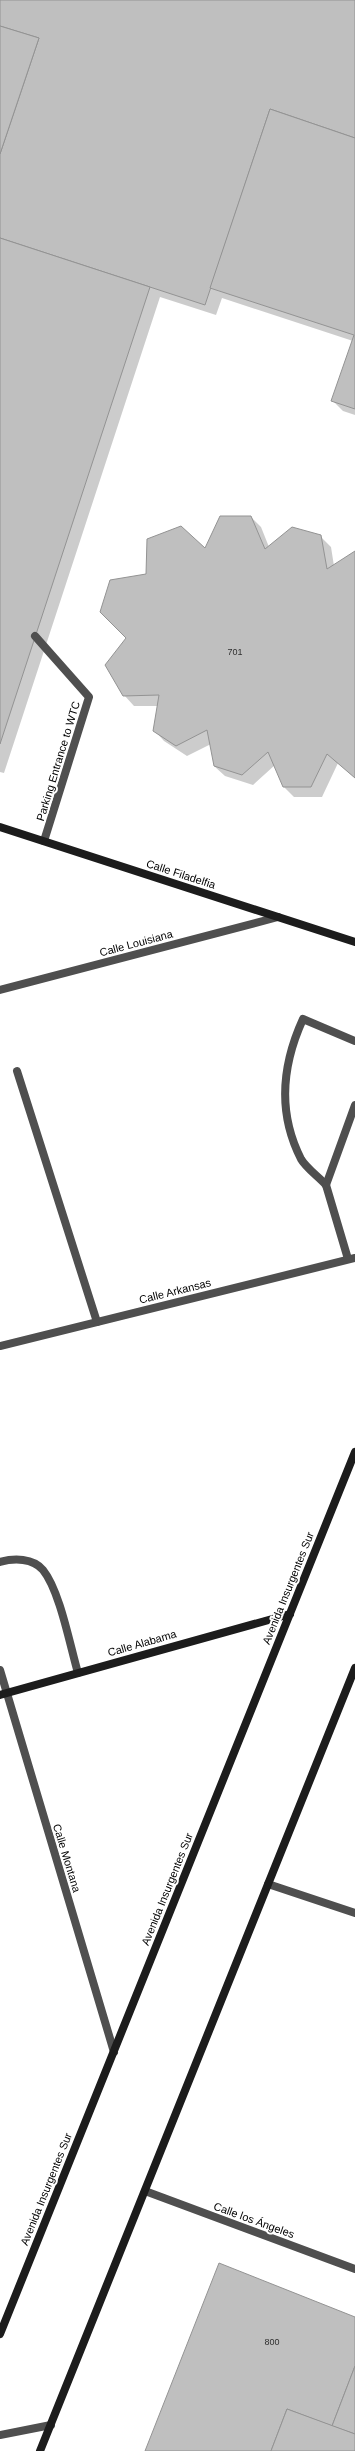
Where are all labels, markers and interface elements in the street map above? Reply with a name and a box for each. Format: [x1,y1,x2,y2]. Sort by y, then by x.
house number: 701 [227,647,243,657]
street label: Parking Entrance to WTC [34,700,82,822]
street label: Calle Filadelfia [145,857,218,891]
street label: Calle Louisiana [98,927,175,959]
street label: Calle Arkansas [138,1276,213,1306]
street label: Avenida Insurgentes Sur [260,1530,316,1646]
street label: Calle Alabama [106,1627,179,1659]
street label: Calle Montana [51,1822,83,1895]
street label: Avenida Insurgentes Sur [139,1831,195,1947]
street label: Avenida Insurgentes Sur [18,2131,74,2247]
street label: Calle los Ángeles [212,2200,296,2240]
house number: 800 [264,2337,280,2347]

